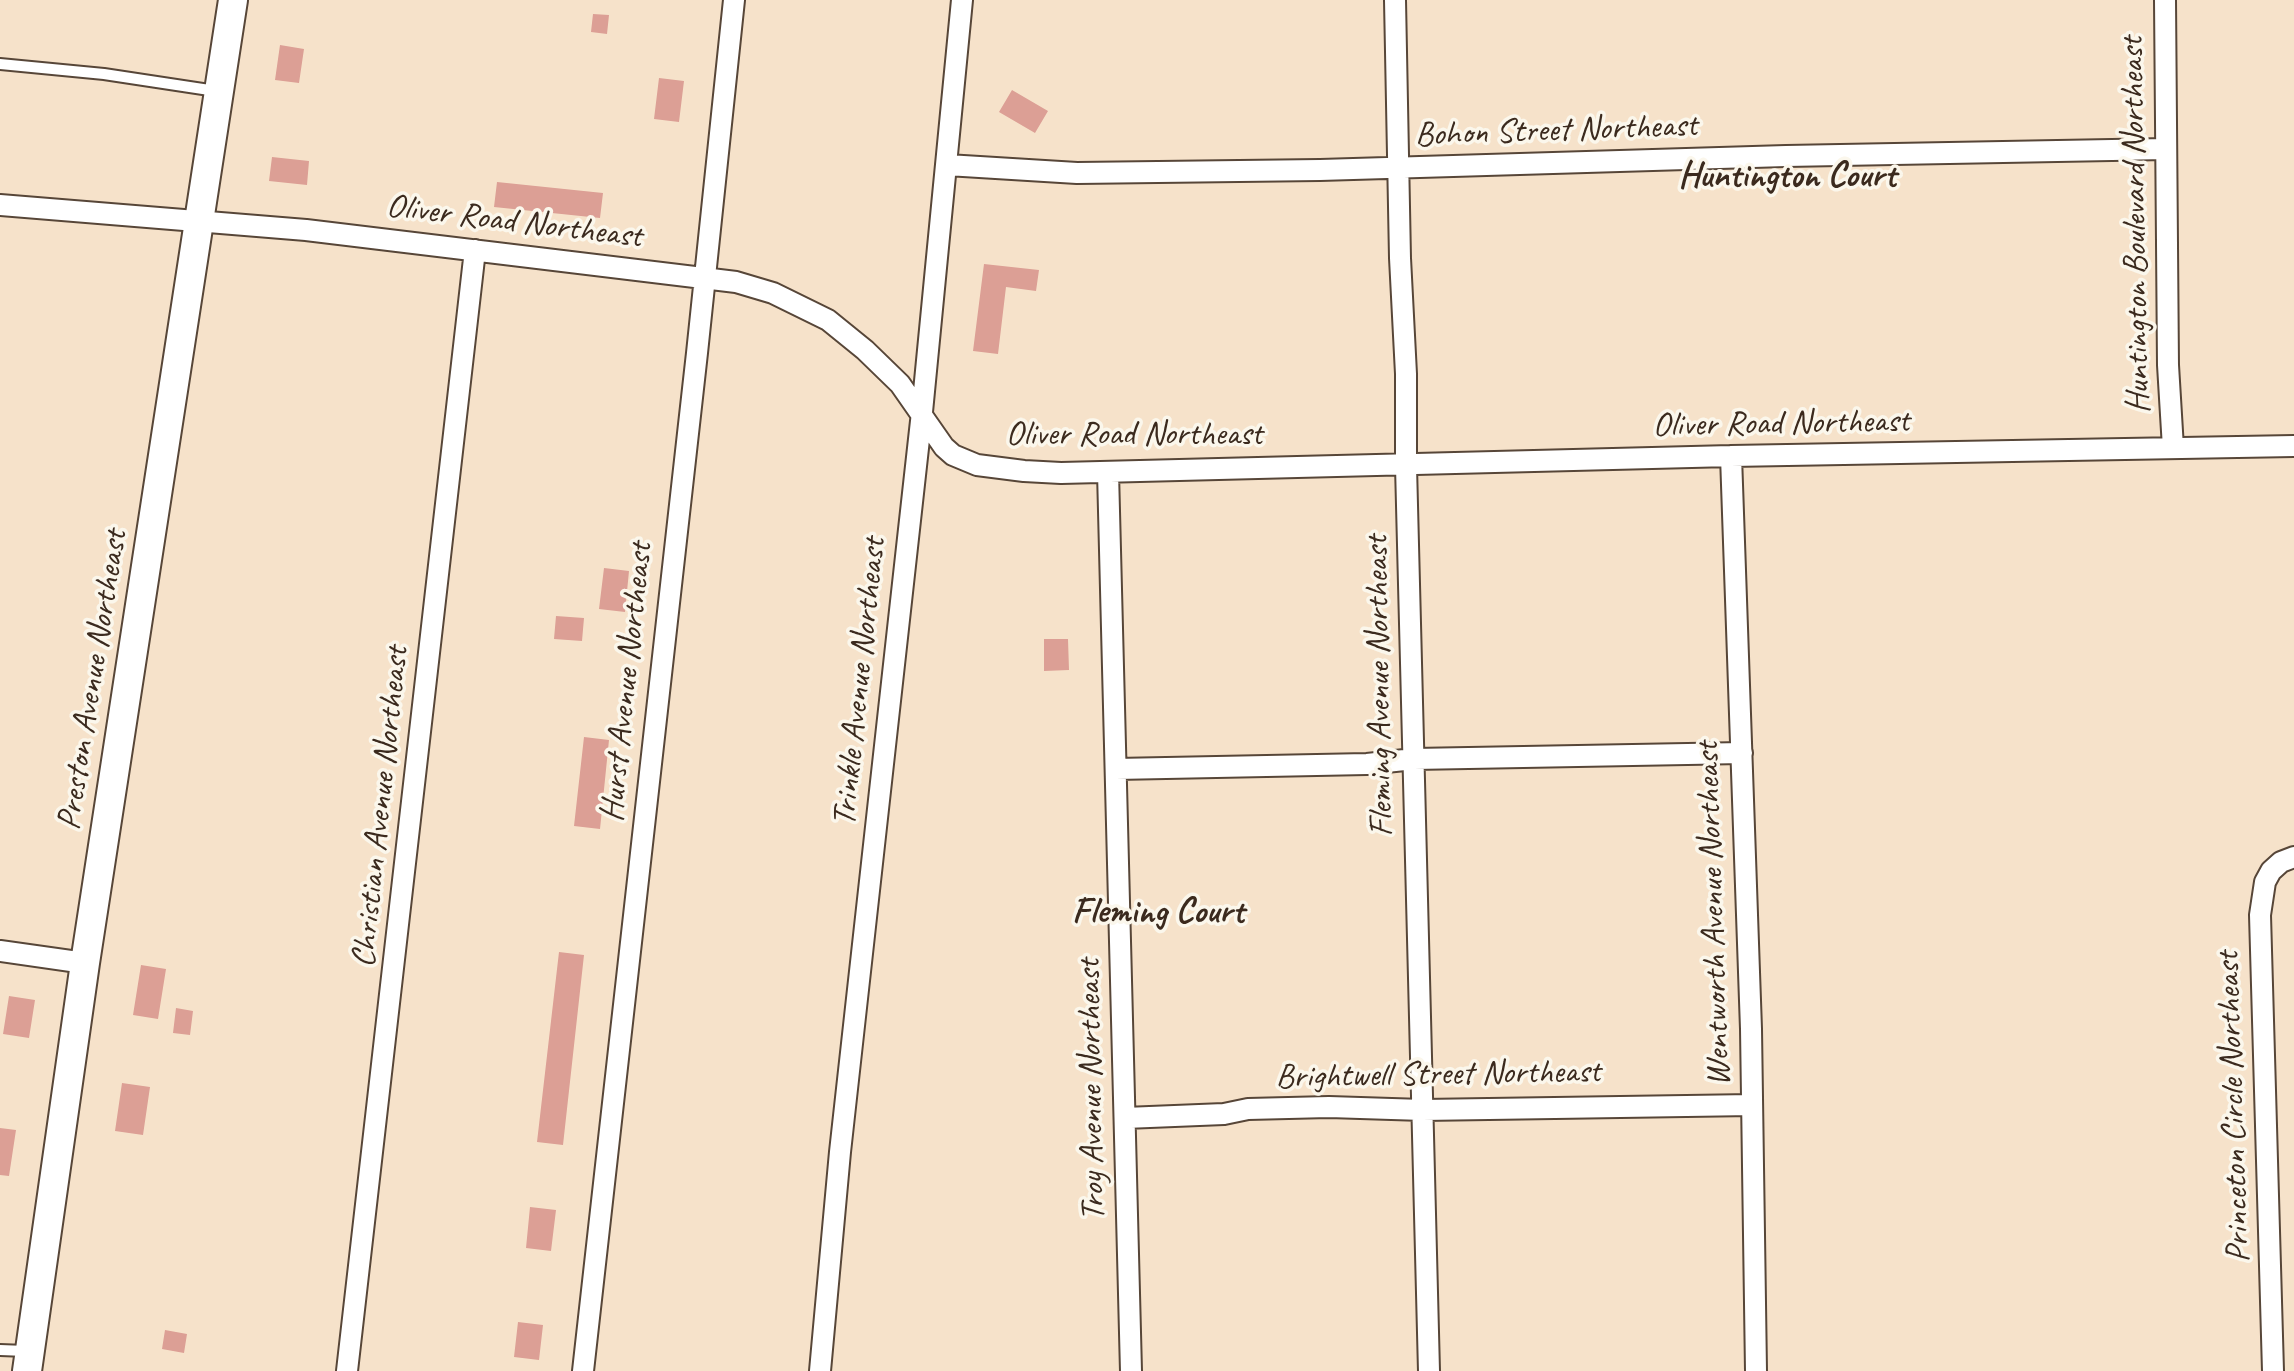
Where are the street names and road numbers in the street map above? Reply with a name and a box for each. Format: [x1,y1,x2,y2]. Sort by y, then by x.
street label: Huntington Boulevard Northeast [2112,36,2160,414]
street label: Bohon Street Northeast [1414,106,1698,156]
street label: Oliver Road Northeast [384,186,644,258]
street label: Oliver Road Northeast [1652,401,1910,447]
street label: Oliver Road Northeast [1006,415,1262,455]
street label: Preston Avenue Northeast [49,527,137,833]
street label: Fleming Avenue Northeast [1357,535,1403,837]
street label: Trinkle Avenue Northeast [825,536,895,828]
street label: Hurst Avenue Northeast [592,540,662,824]
street label: Christian Avenue Northeast [344,644,418,970]
street label: Wentworth Avenue Northeast [1688,741,1740,1087]
street label: Princeton Circle Northeast [2208,951,2260,1263]
street label: Troy Avenue Northeast [1069,958,1115,1222]
street label: Brightwell Street Northeast [1275,1052,1601,1098]

